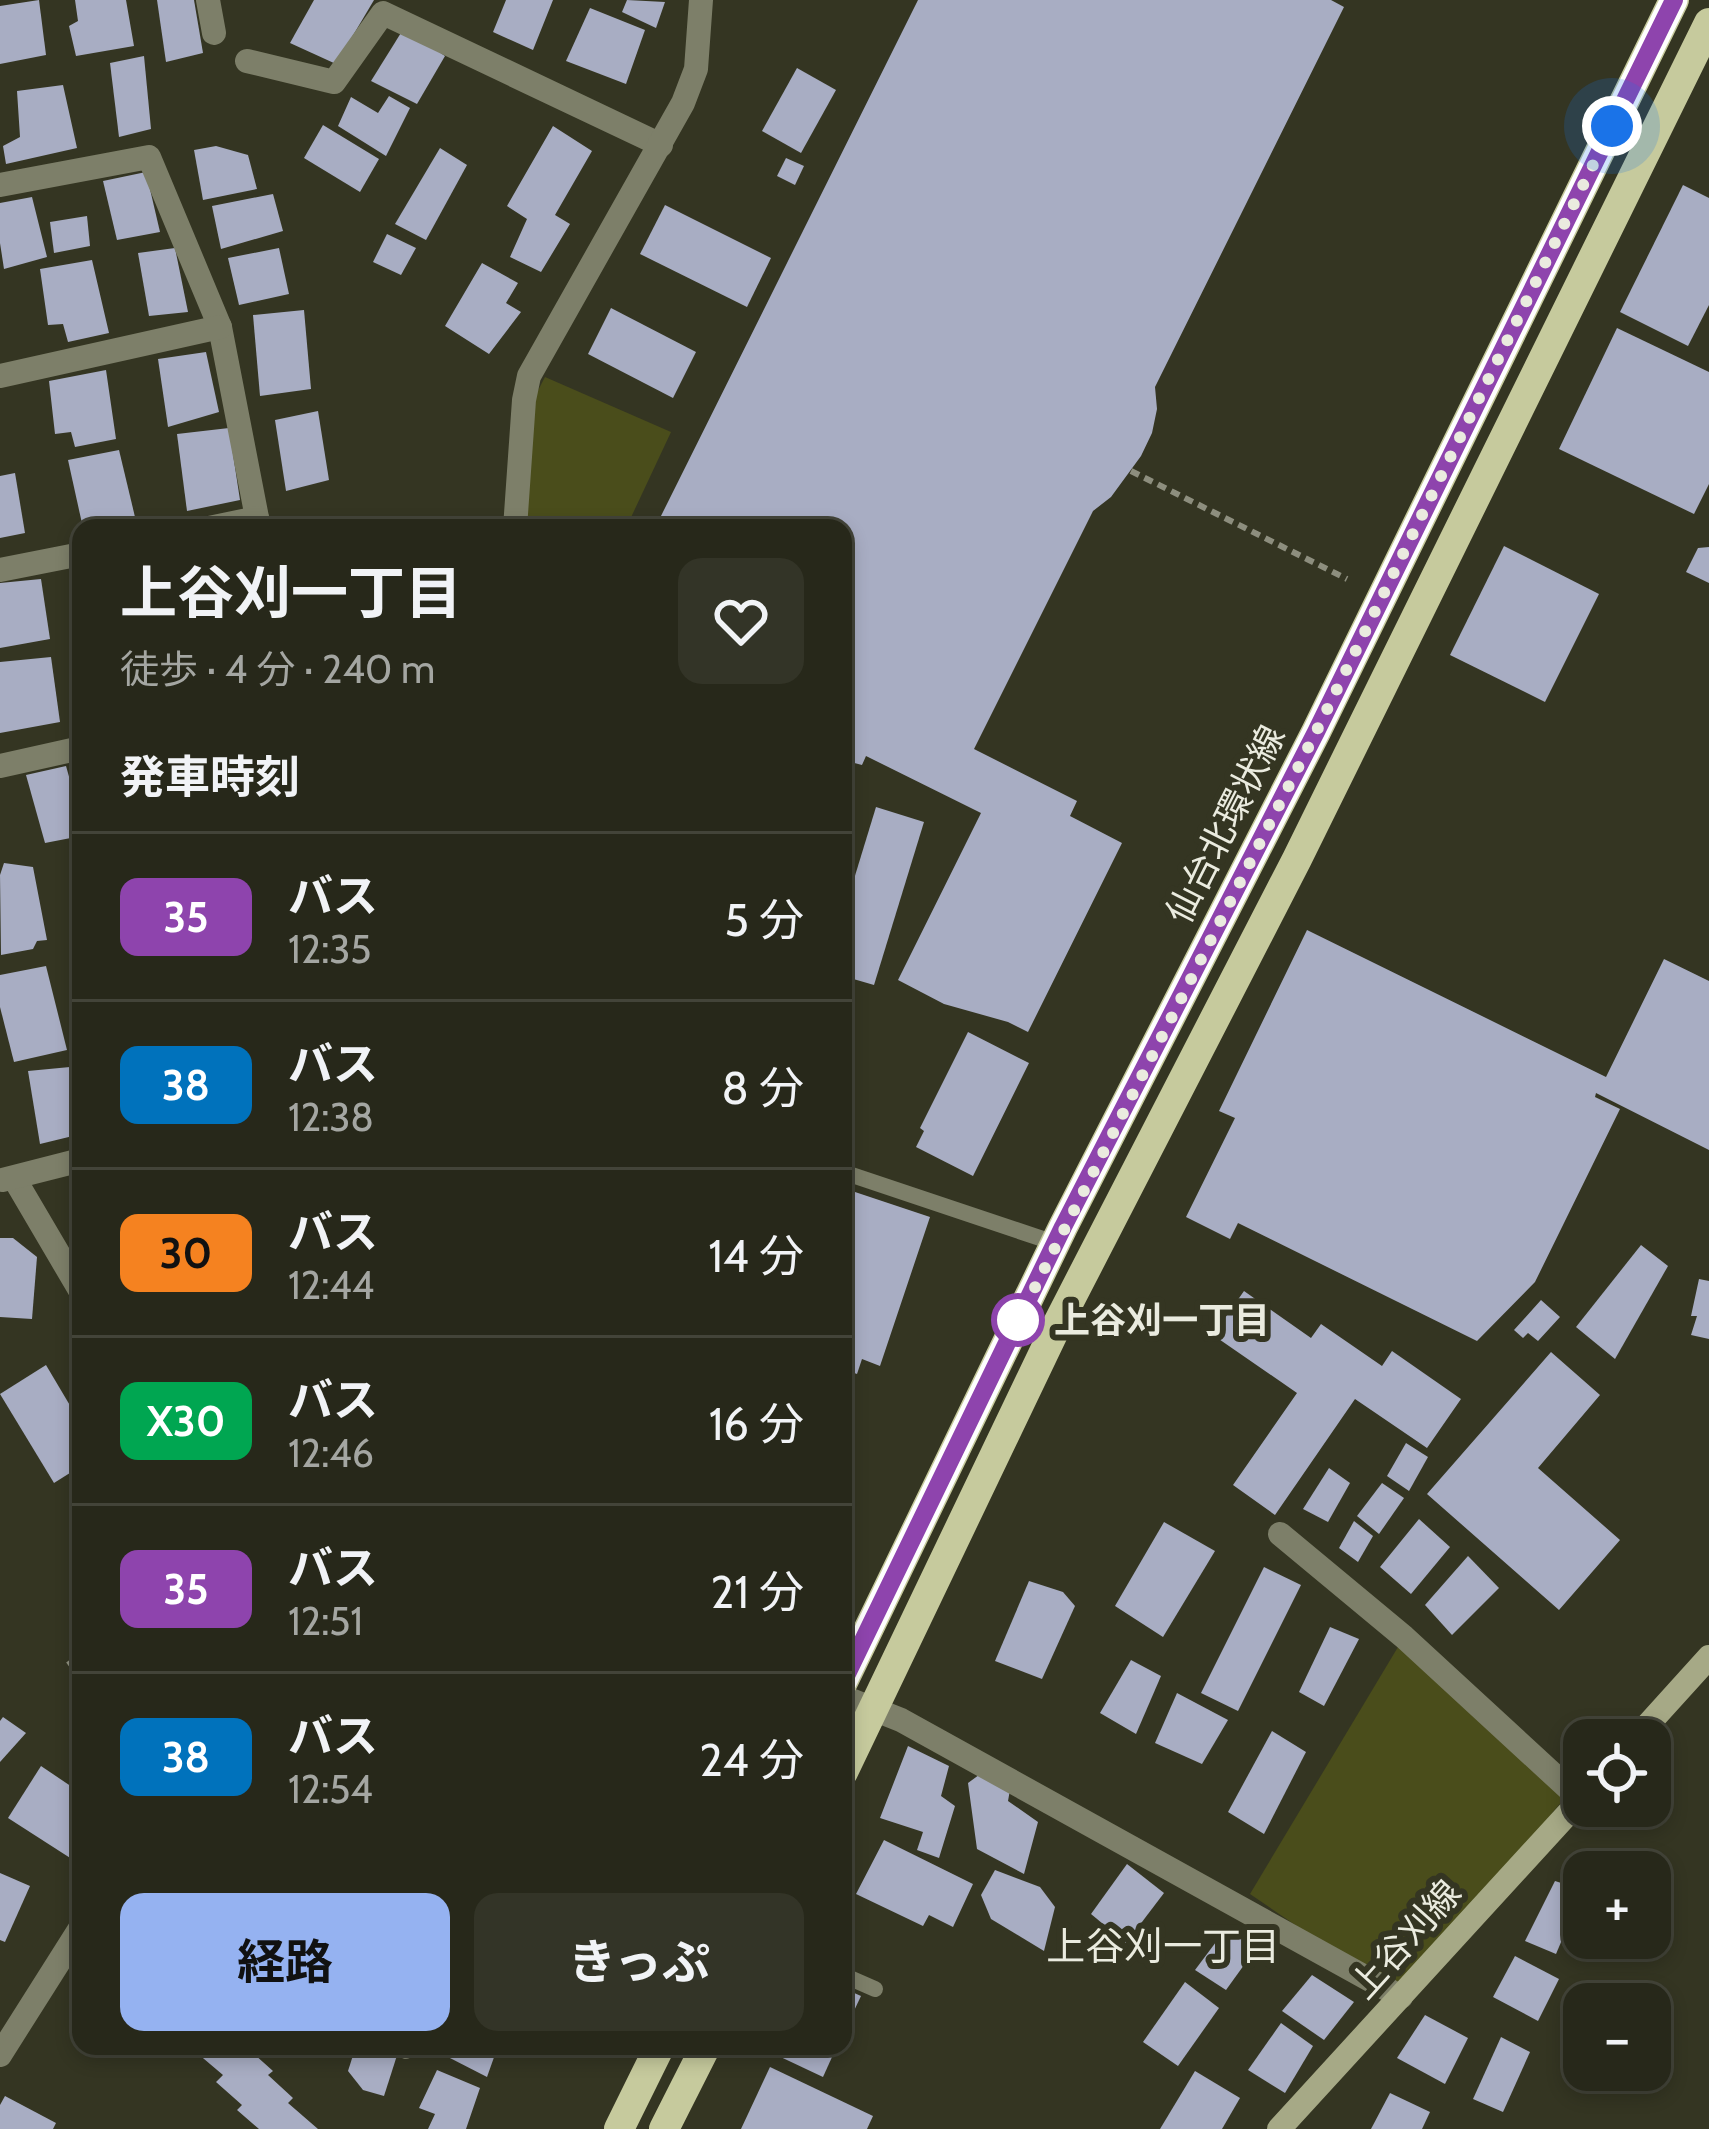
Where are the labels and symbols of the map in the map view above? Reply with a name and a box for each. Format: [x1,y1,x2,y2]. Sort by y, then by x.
your location [1582,96,1642,156]
street label: 仙台北環状線 [1156,718,1294,930]
marker: 上谷刈一丁目 [993,1295,1043,1345]
place label: 上谷刈一丁目 [1054,1298,1270,1342]
street label: 上谷刈線 [1340,1871,1470,2007]
district label: 上谷刈一丁目 [1046,1922,1280,1970]

